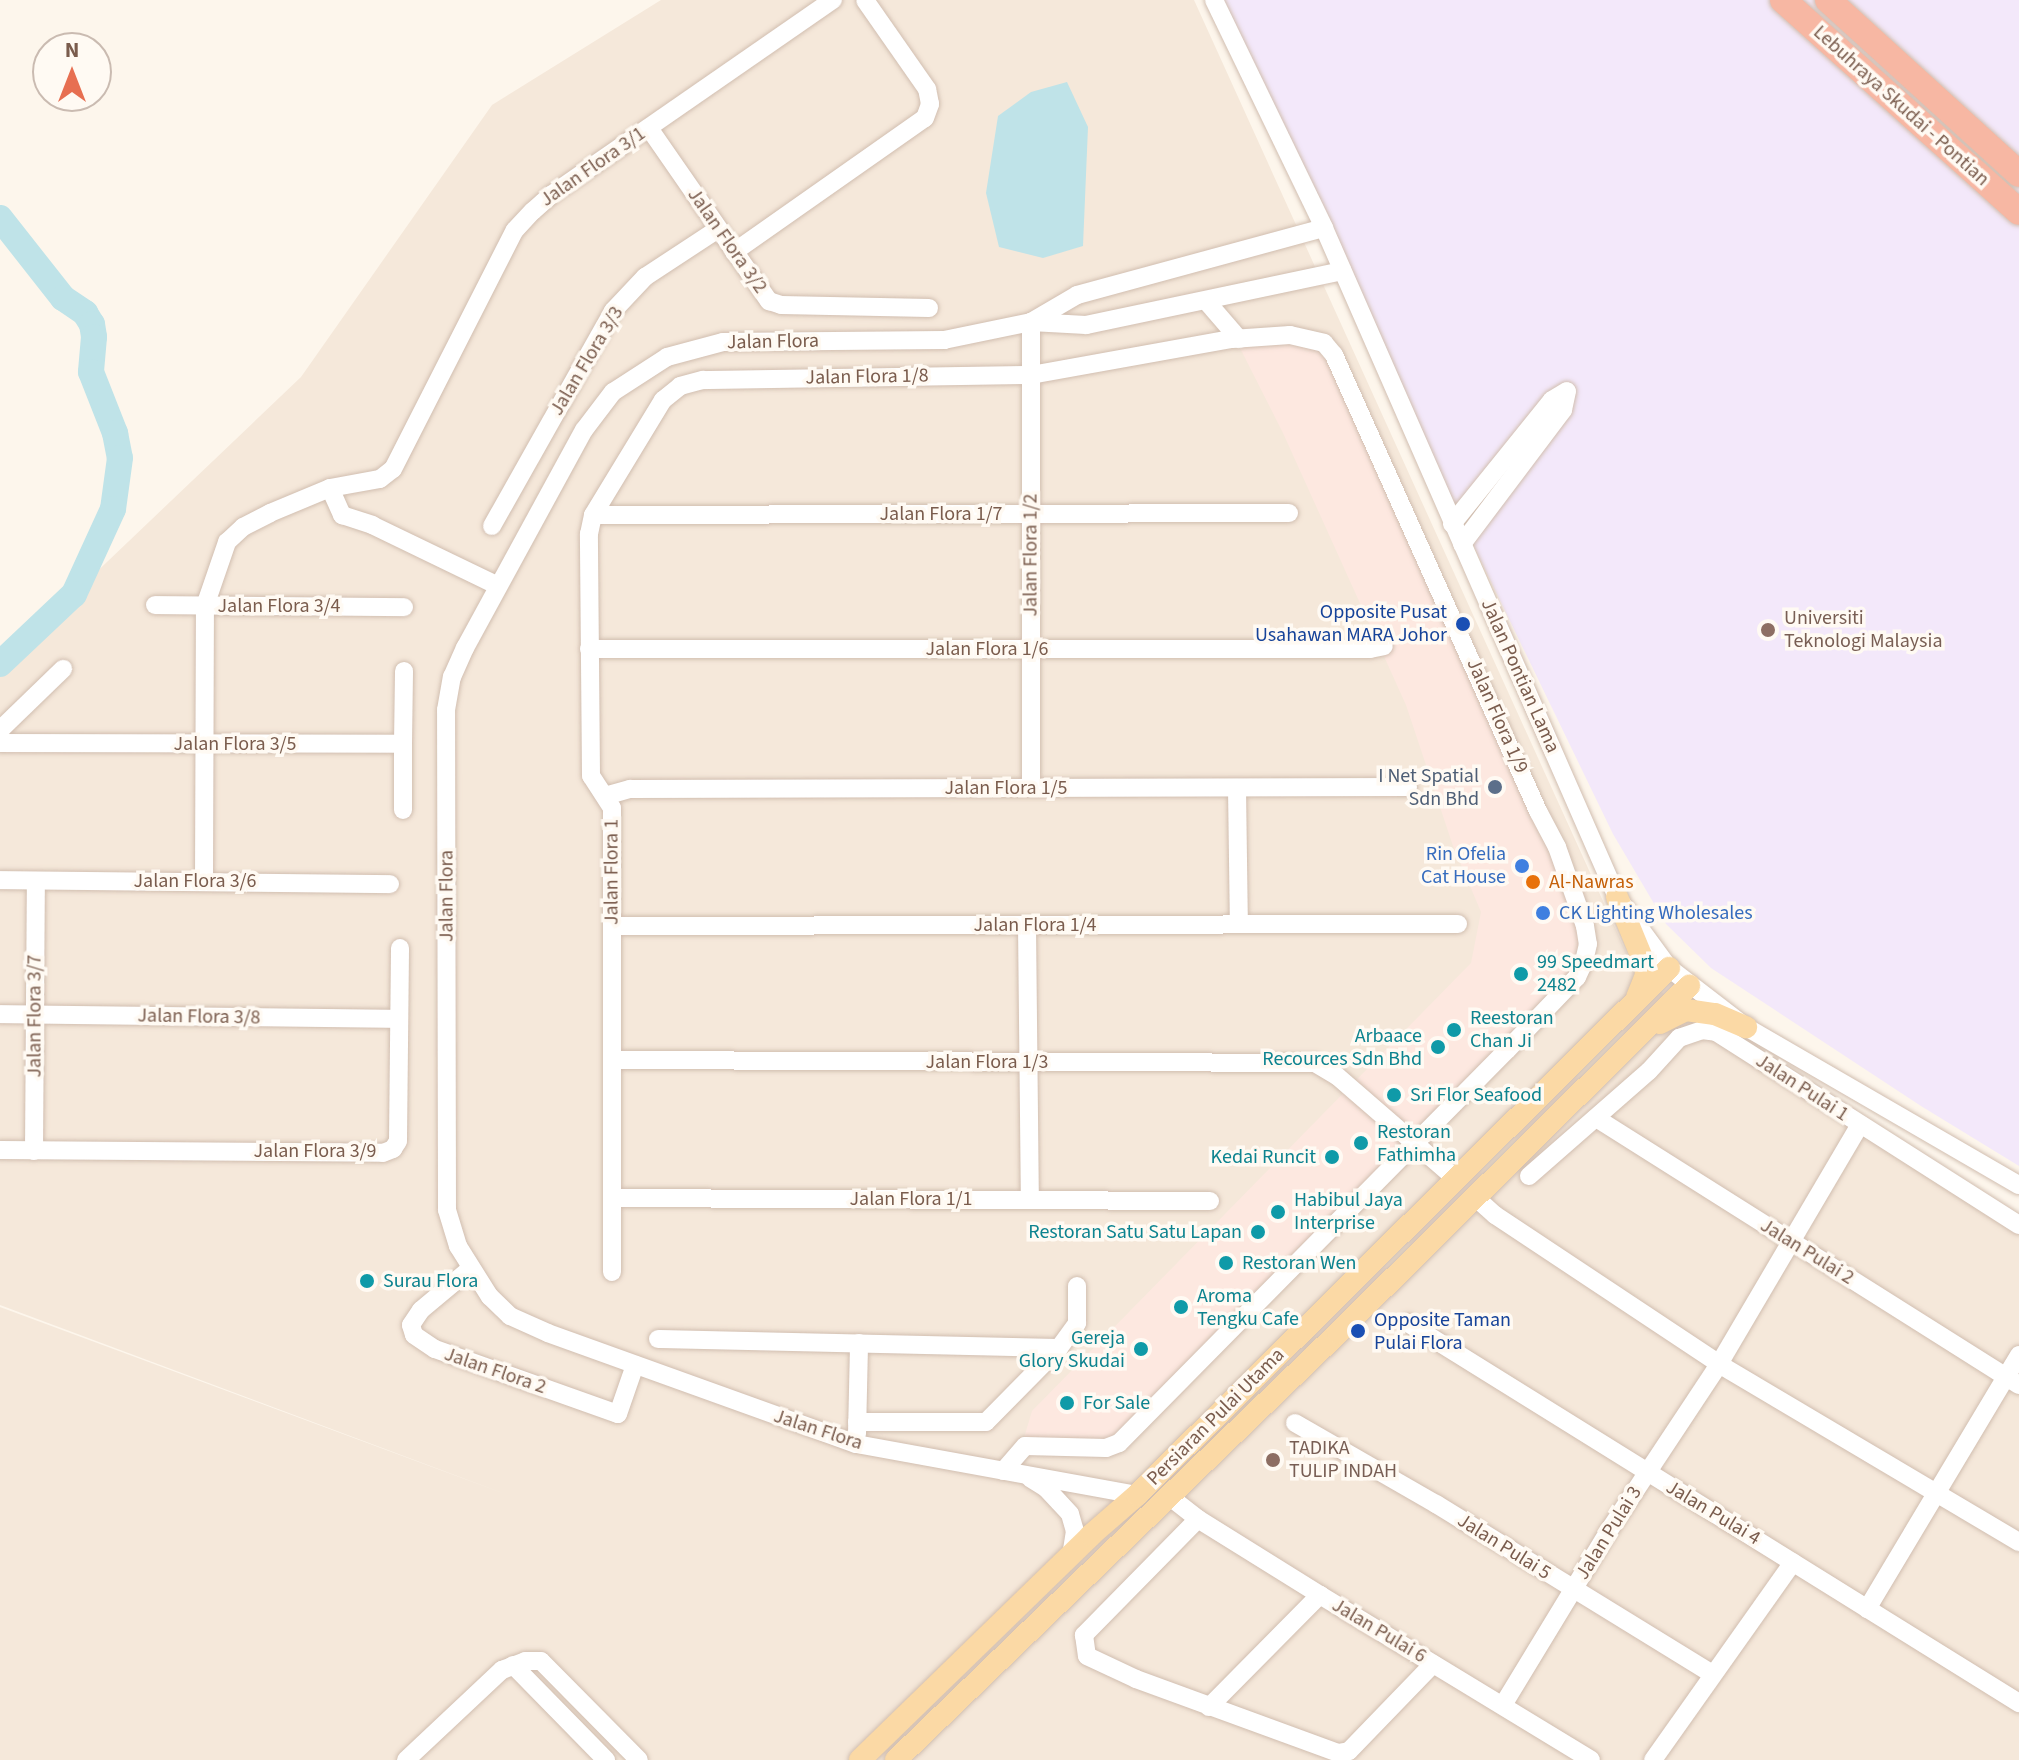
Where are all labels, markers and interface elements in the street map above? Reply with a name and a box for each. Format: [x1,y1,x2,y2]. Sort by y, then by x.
street label: Lebuhraya Skudai - Pontian [1808,21,1994,191]
north arrow [32,32,112,112]
text: N [65,34,79,66]
street label: Jalan Flora 3/1 [536,122,650,212]
street label: Jalan Flora 3/2 [682,184,772,298]
street label: Jalan Flora 3/3 [545,302,629,420]
street label: Jalan Flora [727,329,819,355]
street label: Jalan Flora 1/8 [805,364,929,390]
street label: Jalan Flora 1/2 [1019,493,1043,617]
street label: Jalan Flora 1/7 [879,502,1003,526]
street label: Jalan Flora 3/4 [217,594,341,618]
street label: Jalan Pontian Lama [1475,595,1565,757]
place label: Opposite Pusat Usahawan MARA Johor [1255,600,1447,647]
place label: Universiti Teknologi Malaysia [1784,606,1942,653]
marker: Opposite Pusat Usahawan MARA Johor [1454,615,1472,633]
marker: Universiti Teknologi Malaysia [1759,621,1777,639]
street label: Jalan Flora 1/6 [925,637,1049,661]
street label: Jalan Flora 1/9 [1461,655,1533,777]
street label: Jalan Flora 3/5 [173,732,297,756]
place label: I Net Spatial Sdn Bhd [1378,764,1479,811]
street label: Jalan Flora 1/5 [944,776,1068,800]
marker: I Net Spatial Sdn Bhd [1486,778,1504,796]
street label: Jalan Flora 1 [600,819,624,925]
place label: Rin Ofelia Cat House [1421,842,1506,889]
street label: Jalan Flora [435,850,459,942]
marker: Rin Ofelia Cat House [1513,857,1531,875]
street label: Jalan Flora 3/6 [133,869,257,893]
place label: Al-Nawras [1549,870,1634,894]
marker: Al-Nawras [1524,873,1542,891]
place label: CK Lighting Wholesales [1559,901,1753,925]
marker: CK Lighting Wholesales [1534,904,1552,922]
street label: Jalan Flora 1/4 [973,913,1097,937]
place label: 99 Speedmart 2482 [1537,950,1654,997]
street label: Jalan Flora 3/7 [23,954,47,1078]
marker: 99 Speedmart 2482 [1512,965,1530,983]
street label: Jalan Flora 3/8 [137,1004,261,1030]
place label: Reestoran Chan Ji [1470,1006,1554,1053]
marker: Reestoran Chan Ji [1445,1021,1463,1039]
place label: Arbaace Recources Sdn Bhd [1262,1024,1422,1071]
marker: Arbaace Recources Sdn Bhd [1429,1038,1447,1056]
street label: Jalan Pulai 1 [1751,1049,1853,1127]
street label: Jalan Flora 1/3 [925,1050,1049,1074]
place label: Sri Flor Seafood [1410,1083,1542,1107]
marker: Sri Flor Seafood [1385,1086,1403,1104]
place label: Restoran Fathimha [1377,1120,1456,1167]
marker: Restoran Fathimha [1352,1134,1370,1152]
street label: Jalan Flora 3/9 [253,1139,377,1163]
place label: Kedai Runcit [1211,1145,1316,1169]
marker: Kedai Runcit [1323,1148,1341,1166]
street label: Jalan Flora 1/1 [849,1187,973,1211]
place label: Habibul Jaya Interprise [1294,1188,1403,1235]
marker: Habibul Jaya Interprise [1269,1203,1287,1221]
street label: Jalan Pulai 2 [1756,1214,1858,1290]
place label: Restoran Satu Satu Lapan [1028,1220,1242,1244]
marker: Restoran Satu Satu Lapan [1249,1223,1267,1241]
place label: Restoran Wen [1242,1251,1356,1275]
marker: Restoran Wen [1217,1254,1235,1272]
place label: Surau Flora [383,1269,478,1293]
marker: Surau Flora [358,1272,376,1290]
place label: Aroma Tengku Cafe [1197,1284,1299,1331]
marker: Aroma Tengku Cafe [1172,1298,1190,1316]
place label: Opposite Taman Pulai Flora [1374,1308,1511,1355]
marker: Opposite Taman Pulai Flora [1349,1322,1367,1340]
place label: Gereja Glory Skudai [1019,1326,1125,1373]
marker: Gereja Glory Skudai [1132,1340,1150,1358]
street label: Jalan Flora 2 [441,1342,549,1400]
street label: Persiaran Pulai Utama [1142,1343,1290,1491]
place label: For Sale [1083,1391,1150,1415]
marker: For Sale [1058,1394,1076,1412]
street label: Jalan Flora [770,1404,866,1456]
place label: TADIKA TULIP INDAH [1289,1436,1397,1483]
marker: TADIKA TULIP INDAH [1264,1451,1282,1469]
street label: Jalan Pulai 4 [1661,1475,1765,1551]
street label: Jalan Pulai 3 [1571,1482,1647,1584]
street label: Jalan Pulai 5 [1453,1509,1555,1585]
street label: Jalan Pulai 6 [1327,1593,1431,1669]

